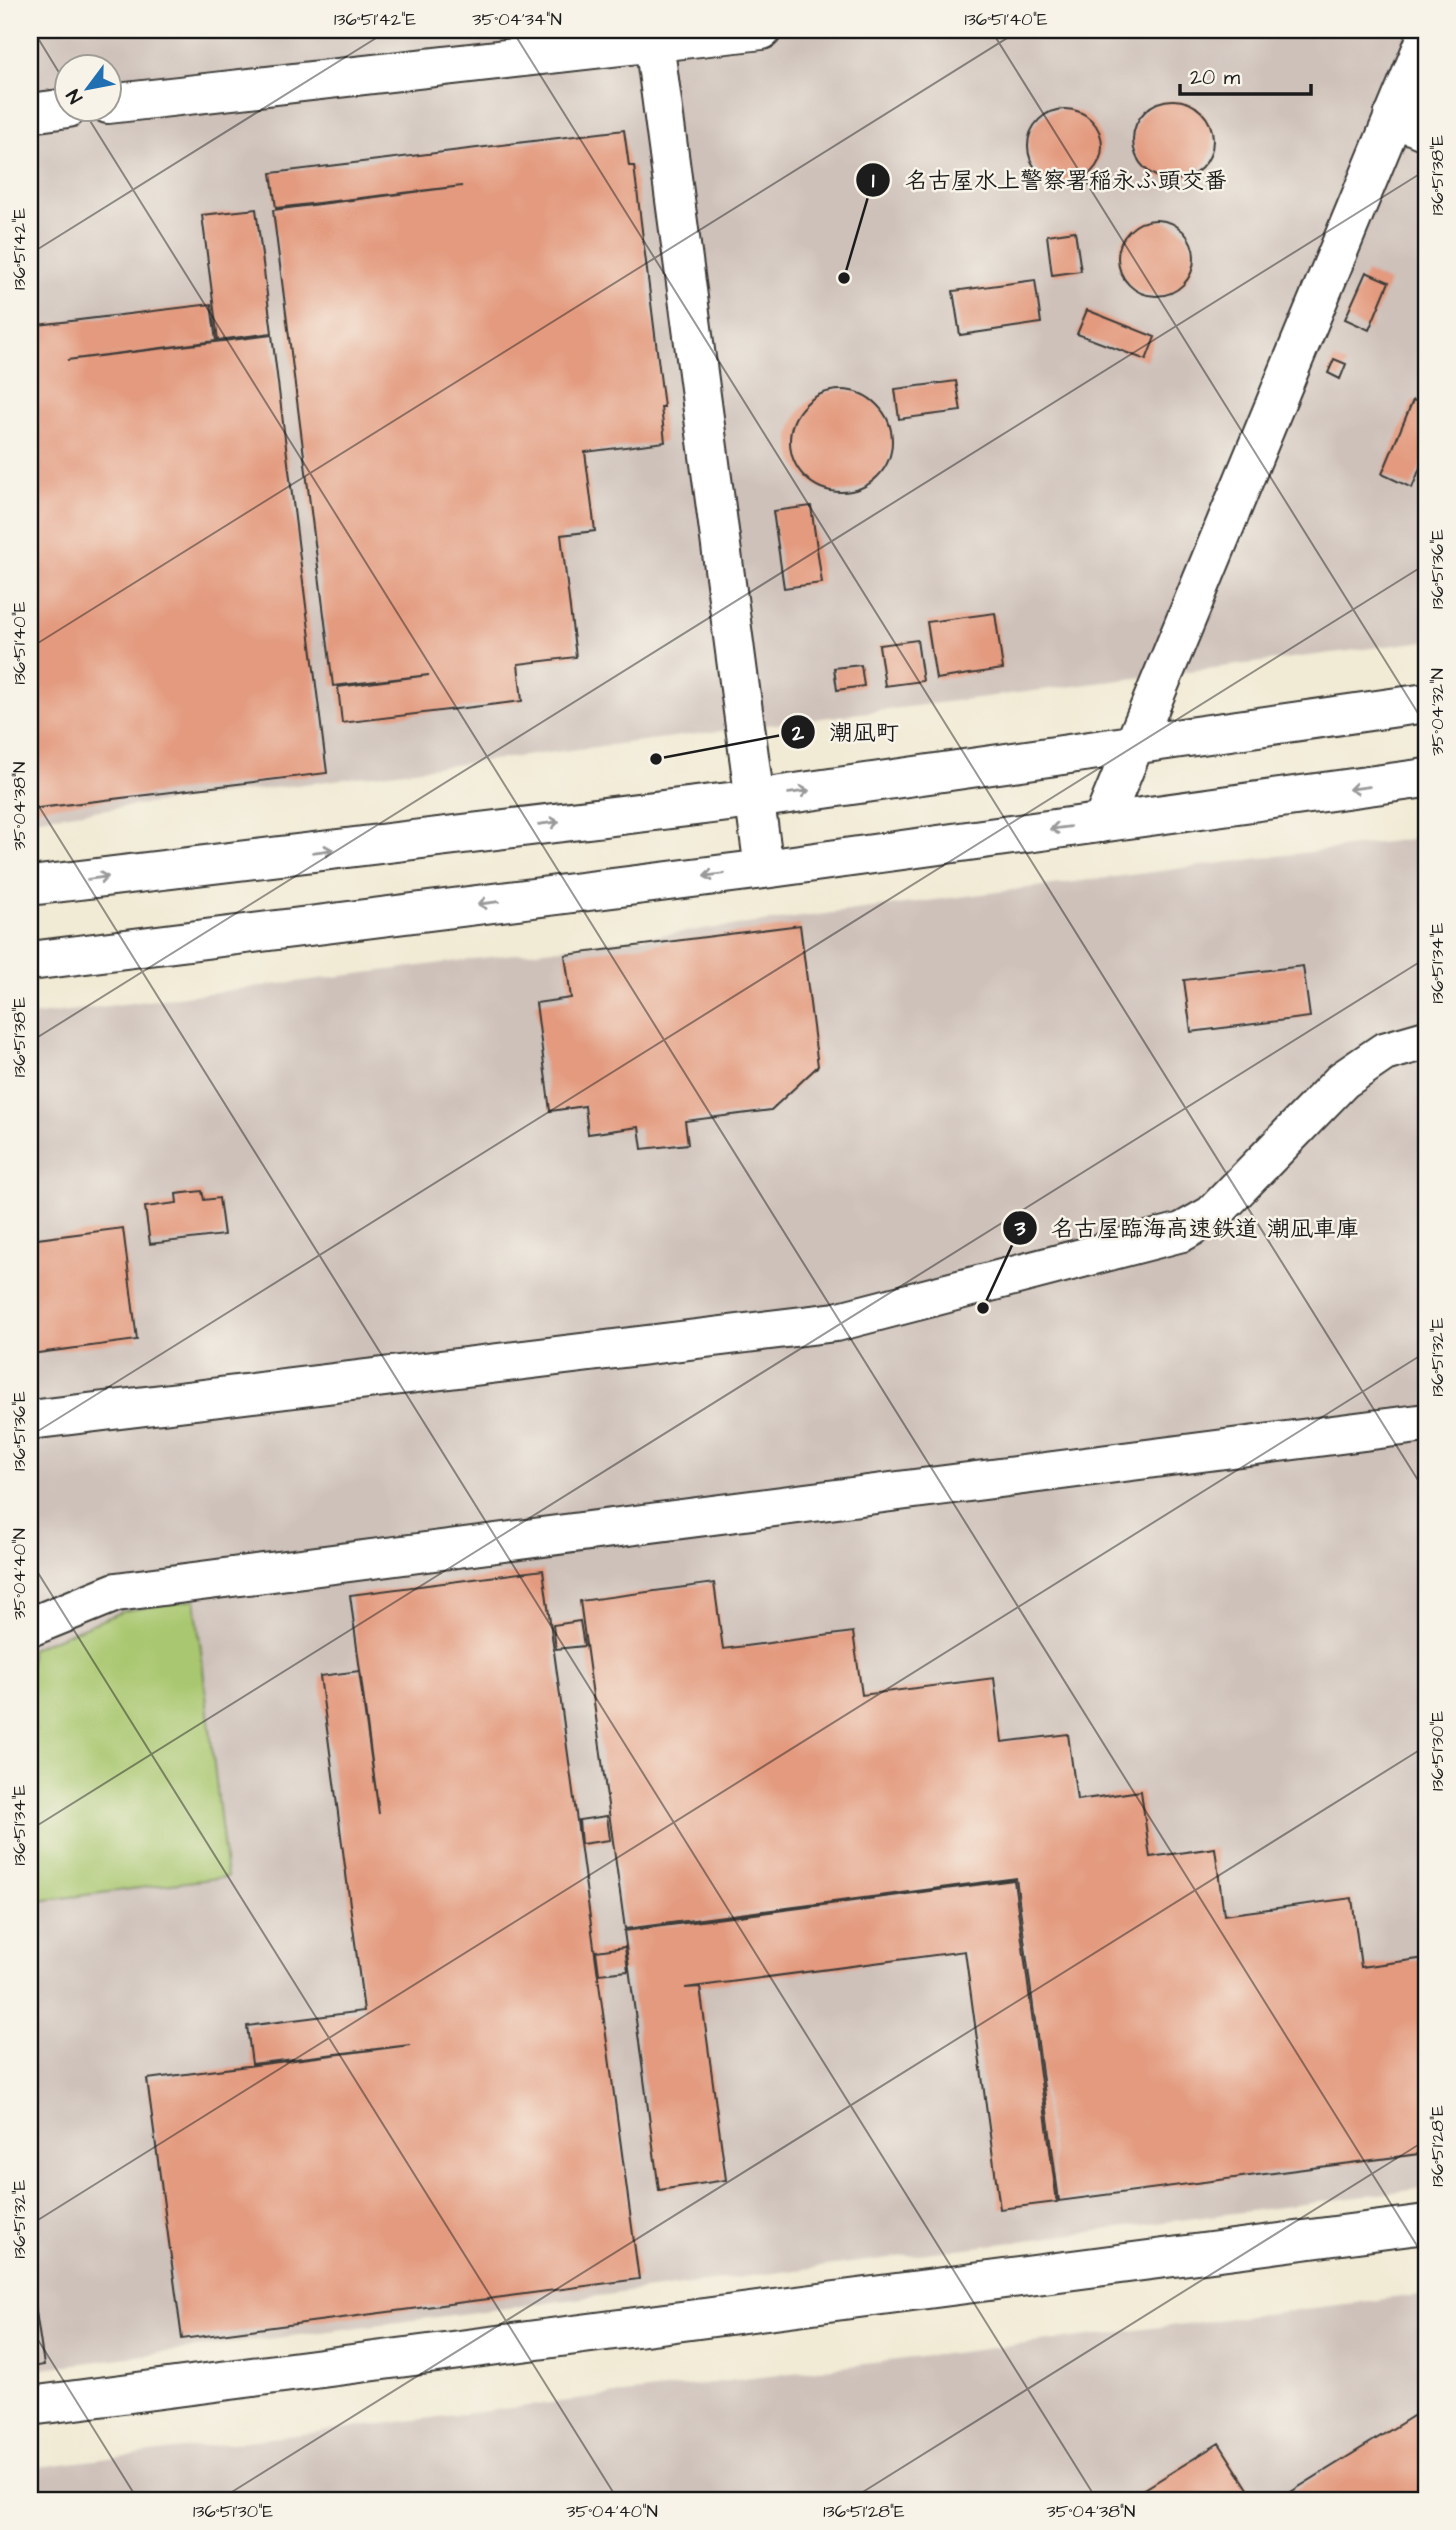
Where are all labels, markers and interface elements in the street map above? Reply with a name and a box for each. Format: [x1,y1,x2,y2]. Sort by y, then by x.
text: 136°51'42"E [334,7,416,32]
text: 35°04'34"N [472,7,562,32]
text: 136°51'40"E [964,7,1048,32]
north arrow [52,52,122,122]
scale bar [1180,52,1311,96]
text: 20 m [1190,63,1241,92]
text: N [60,84,89,108]
text: 136°51'38"E [1425,134,1450,215]
callout: 名古屋水上警察署稲永ふ頭交番 [856,158,1241,202]
text: 名古屋水上警察署稲永ふ頭交番 [905,165,1227,197]
text: 1 [872,166,875,195]
text: 136°51'42"E [7,208,32,290]
text: 136°51'36"E [1425,529,1450,609]
text: 136°51'40"E [7,601,32,685]
text: 35°04'32"N [1425,668,1450,756]
callout: 潮凪町 [780,710,912,754]
text: 潮凪町 [830,717,899,749]
text: 2 [791,719,805,748]
text: 35°04'38"N [7,762,32,850]
one-way arrow [1348,781,1370,794]
one-way arrow [787,785,810,798]
one-way arrow [537,817,560,830]
one-way arrow [1050,822,1072,835]
one-way arrow [312,844,334,857]
one-way arrow [703,868,725,881]
one-way arrow [86,871,108,884]
one-way arrow [477,897,500,910]
text: 136°51'34"E [1425,922,1450,1003]
text: 136°51'38"E [7,996,32,1077]
callout: 名古屋臨海高速鉄道 潮凪車庫 [1002,1206,1373,1250]
text: 名古屋臨海高速鉄道 潮凪車庫 [1051,1213,1359,1245]
text: 3 [1014,1214,1026,1243]
text: 136°51'32"E [1425,1317,1450,1397]
text: 136°51'36"E [7,1391,32,1471]
text: 35°04'40"N [7,1528,32,1620]
text: 136°51'30"E [1425,1711,1450,1791]
text: 136°51'34"E [7,1784,32,1865]
text: 136°51'28"E [1425,2105,1450,2187]
text: 136°51'32"E [7,2179,32,2259]
text: 136°51'30"E [193,2499,273,2524]
text: 35°04'40"N [566,2499,658,2524]
text: 136°51'28"E [823,2499,905,2524]
text: 35°04'38"N [1047,2499,1135,2524]

